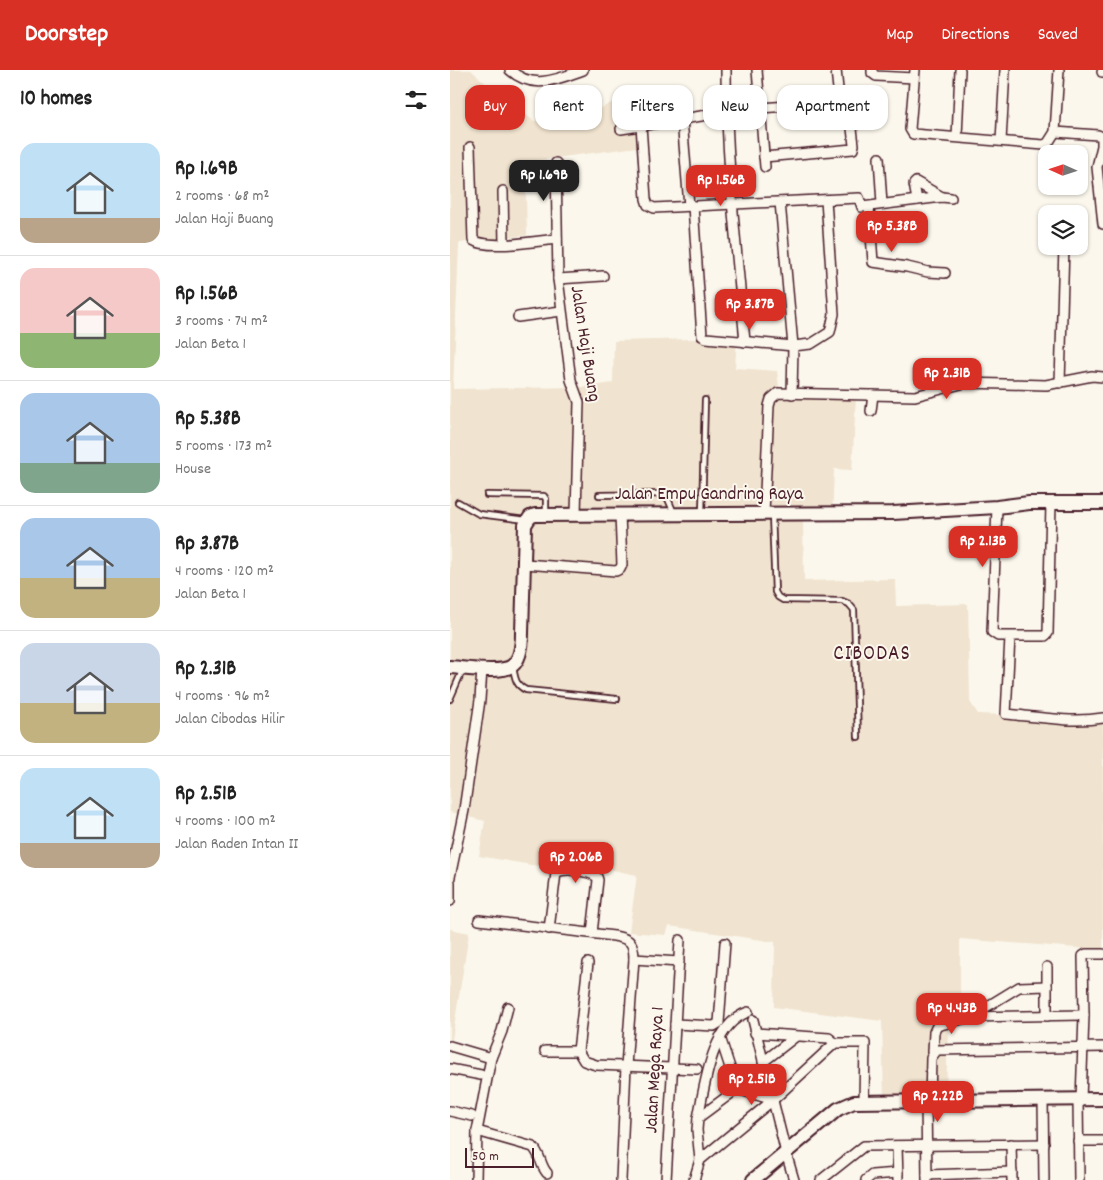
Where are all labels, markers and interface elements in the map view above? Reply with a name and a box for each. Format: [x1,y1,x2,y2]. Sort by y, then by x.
text: Doorstep [25,18,108,52]
text: Map [886,23,913,48]
text: Directions [941,23,1010,48]
text: Saved [1038,23,1078,48]
text: 10 homes [20,85,92,115]
chip: Buy [465,85,525,130]
chip: Rent [535,85,602,130]
chip: Filters [612,85,693,130]
chip: New [703,85,767,130]
chip: Apartment [777,85,888,130]
icon: filters [402,86,430,114]
north arrow [1038,145,1088,195]
map controls [1038,145,1088,255]
text: Rp 1.69B [175,155,238,185]
pin: Rp 1.69B [492,160,596,202]
icon: home [60,163,120,223]
text: Rp 1.69B [520,164,568,187]
pin: Rp 1.56B [669,164,773,207]
text: Rp 1.56B [697,169,745,192]
text: 2 rooms · 68 m² [175,185,269,208]
button: layers [1038,205,1088,255]
text: Jalan Haji Buang [175,208,274,231]
pin: Rp 5.38B [840,210,944,253]
text: Rp 5.38B [867,215,917,238]
text: Rp 1.56B [175,280,238,310]
street label: Jalan Haji Buang [562,284,606,404]
icon: home [60,288,120,348]
pin: Rp 3.87B [698,288,802,331]
text: Rp 3.87B [726,293,774,316]
text: 3 rooms · 74 m² [175,310,268,333]
text: Jalan Beta 1 [175,333,246,356]
pin: Rp 2.31B [895,358,999,400]
text: Rp 2.31B [924,362,970,385]
text: Rp 5.38B [175,405,241,435]
icon: home [60,413,120,473]
text: 5 rooms · 173 m² [175,435,272,458]
text: House [175,458,211,481]
street label: Jalan Empu Gandring Raya [615,482,804,509]
pin: Rp 2.13B [931,526,1035,568]
text: Rp 3.87B [175,530,239,560]
text: Rp 2.13B [960,530,1006,553]
icon: home [60,538,120,598]
text: 4 rooms · 120 m² [175,560,274,583]
text: Jalan Beta 1 [175,583,246,606]
district label: CIBODAS [833,640,911,670]
text: Rp 2.31B [175,655,236,685]
icon: home [60,663,120,723]
text: 4 rooms · 96 m² [175,685,270,708]
text: Jalan Cibodas Hilir [175,708,285,731]
text: Rp 2.51B [175,780,237,810]
icon: home [60,788,120,848]
text: 4 rooms · 100 m² [175,810,276,833]
text: Jalan Raden Intan II [175,833,298,856]
pin: Rp 2.06B [524,842,628,884]
text: Rp 2.06B [550,846,602,869]
pin: Rp 4.43B [900,992,1004,1035]
text: Rp 4.43B [927,997,977,1020]
street label: Jalan Mega Raya 1 [639,1006,673,1134]
pin: Rp 2.51B [700,1064,804,1106]
text: Rp 2.51B [729,1068,775,1091]
pin: Rp 2.22B [886,1080,990,1123]
text: Rp 2.22B [913,1085,963,1108]
scale bar [465,1145,534,1168]
text: 50 m [472,1147,499,1167]

